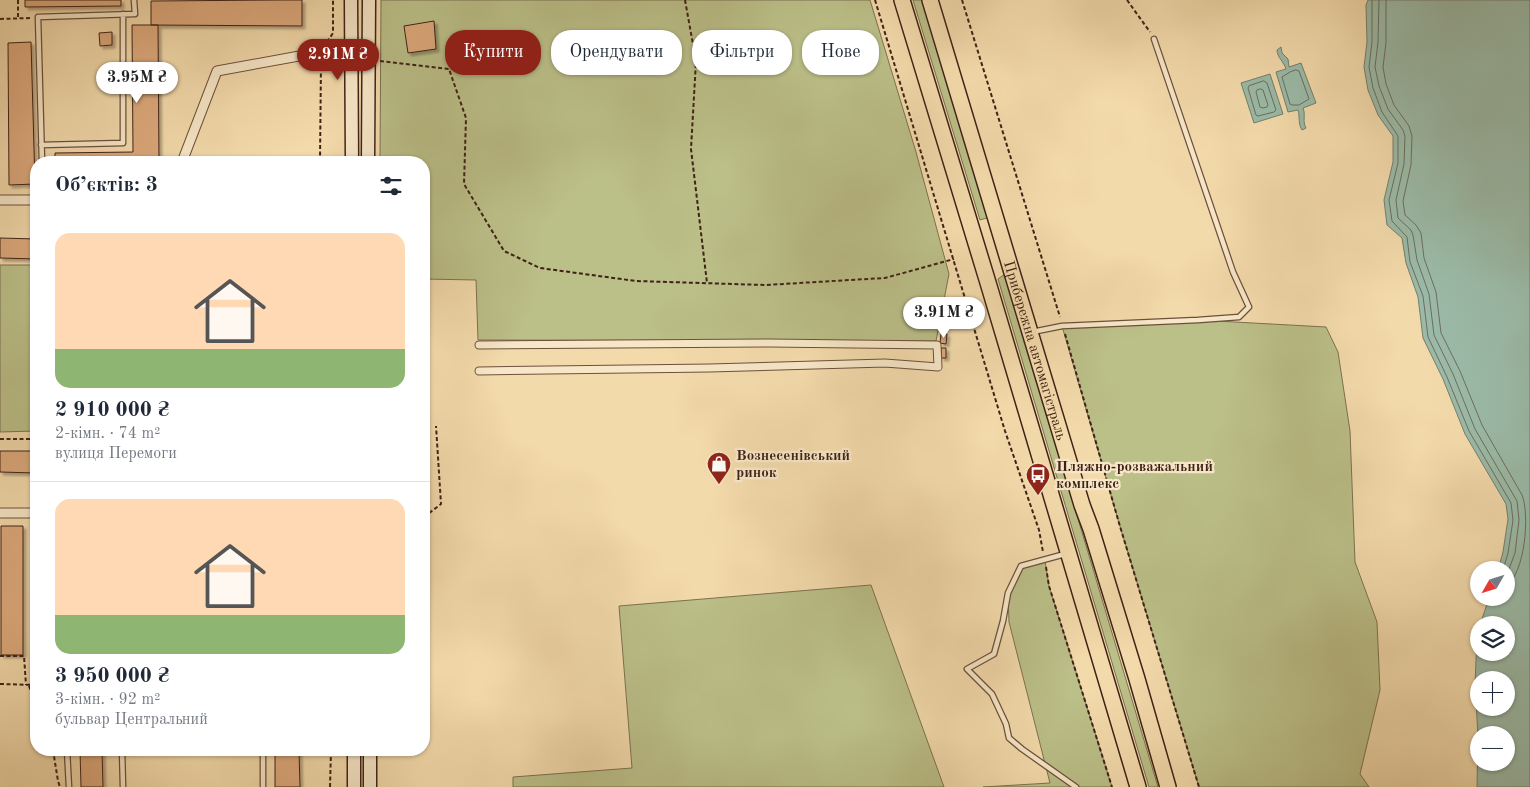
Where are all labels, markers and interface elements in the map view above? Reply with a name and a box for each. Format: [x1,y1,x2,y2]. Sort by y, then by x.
chip: Купити [445,30,541,75]
chip: Орендувати [551,30,682,75]
chip: Фільтри [692,30,792,75]
chip: Нове [802,30,879,75]
pin: 2.91M ₴ [292,38,384,81]
text: 2.91M ₴ [308,47,368,63]
pin: 3.95M ₴ [91,62,183,104]
text: 3.95M ₴ [107,70,167,86]
icon: filters [377,172,405,200]
text: Об’єктів: 3 [55,175,158,196]
street label: Прибережна автомагістраль [1000,259,1068,442]
icon: home [185,266,275,356]
pin: 3.91M ₴ [898,296,990,339]
text: 3.91M ₴ [914,305,974,321]
text: 2 910 000 ₴ [55,400,169,421]
text: 2-кімн. · 74 m² [55,426,160,442]
text: вулиця Перемоги [55,446,177,462]
place label: Вознесенівський ринок [736,449,850,481]
shop icon: Вознесенівський ринок [706,451,732,485]
place label: Пляжно-розважальний комплекс [1056,460,1213,492]
bus stop icon: Пляжно-розважальний комплекс [1025,462,1051,496]
icon: home [185,531,275,621]
north arrow [1470,561,1515,606]
map controls [1470,561,1515,771]
button: layers [1470,616,1515,661]
text: 3 950 000 ₴ [55,666,169,687]
button: + [1470,671,1515,716]
text: 3-кімн. · 92 m² [55,692,160,708]
text: бульвар Центральний [55,712,208,728]
button: − [1470,726,1515,771]

